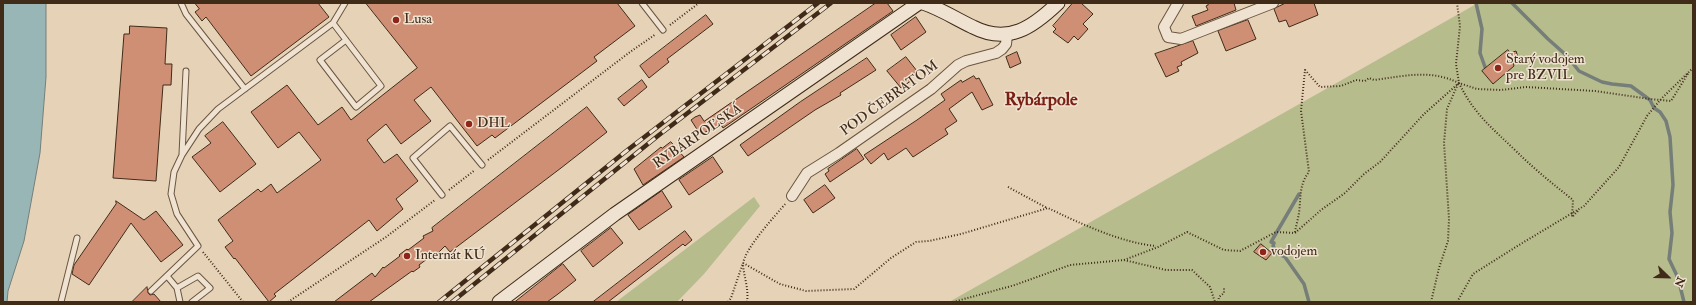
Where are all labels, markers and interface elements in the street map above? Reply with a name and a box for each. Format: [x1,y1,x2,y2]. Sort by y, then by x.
place label: Lusa [404,12,432,28]
marker: Lusa [391,15,401,25]
place label: Starý vodojem pre BZVIL [1506,52,1585,84]
street label: POD ČEBRATOM [838,58,942,140]
marker: Starý vodojem pre BZVIL [1493,63,1503,73]
district label: Rybárpole [1004,90,1078,112]
street label: RYBÁRPOĽSKÁ [650,101,746,173]
place label: DHL [477,116,510,132]
marker: DHL [464,119,474,129]
place label: vodojem [1271,244,1317,260]
marker: vodojem [1258,247,1268,257]
place label: Internát KÚ [415,248,485,264]
marker: Internát KÚ [402,251,412,261]
north arrow [1648,257,1688,297]
text: N [1672,275,1687,289]

